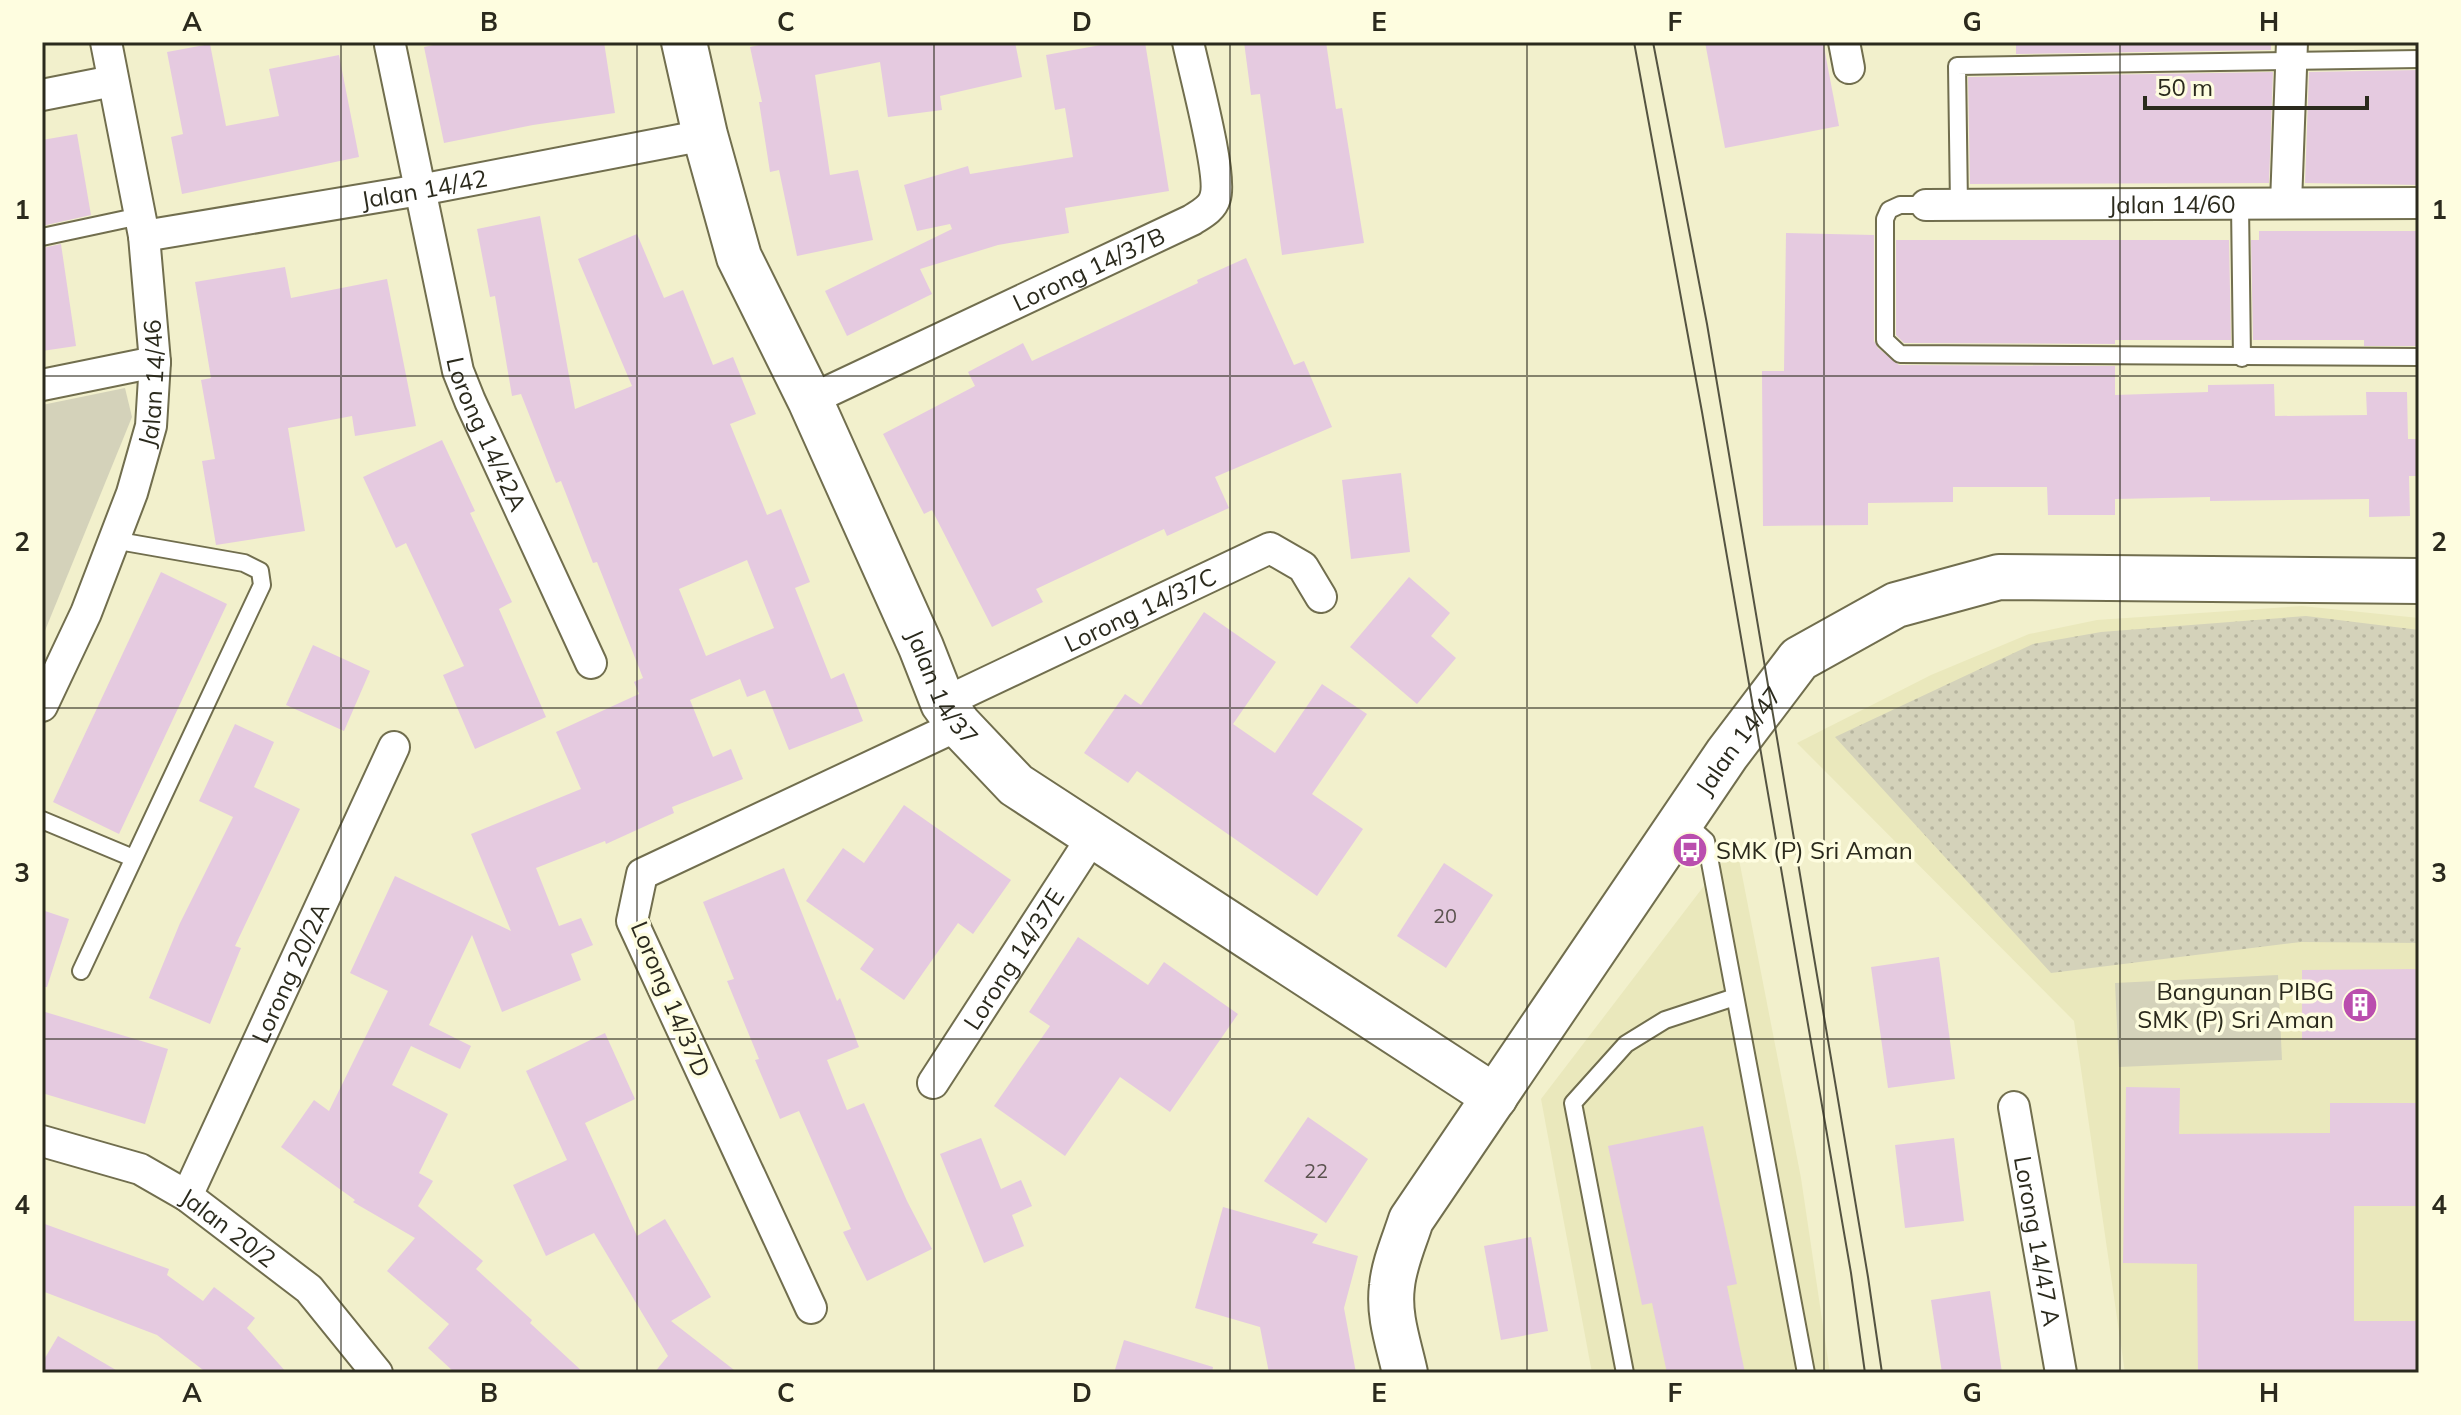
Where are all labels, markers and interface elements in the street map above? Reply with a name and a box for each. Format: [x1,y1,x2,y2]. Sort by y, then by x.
text: A [182,5,202,38]
text: B [480,5,498,38]
text: C [777,5,795,38]
text: D [1072,5,1092,38]
text: E [1371,5,1387,38]
text: F [1668,5,1683,38]
text: G [1962,5,1982,38]
text: H [2259,5,2279,38]
scale bar [2145,60,2367,110]
text: 50 m [2157,72,2213,102]
street label: Jalan 14/42 [359,162,489,215]
street label: Jalan 14/60 [2108,189,2236,219]
text: 1 [14,193,30,226]
text: 1 [2431,193,2447,226]
street label: Lorong 14/37B [1008,220,1169,317]
street label: Jalan 14/46 [131,318,170,450]
street label: Lorong 14/42A [440,354,534,516]
text: 2 [14,525,30,558]
text: 2 [2431,525,2447,558]
street label: Lorong 14/37C [1059,561,1221,658]
street label: Jalan 14/37 [900,624,985,751]
street label: Jalan 14/47 [1689,680,1788,800]
bus stop icon: SMK (P) Sri Aman [1671,831,1709,869]
place label: SMK (P) Sri Aman [1716,835,1913,865]
text: 3 [14,856,30,889]
text: 3 [2431,856,2447,889]
street label: Lorong 14/37E [957,882,1070,1035]
street label: Lorong 20/2A [245,897,335,1048]
house number: 20 [1433,903,1457,928]
street label: Lorong 14/37D [625,917,717,1081]
place label: Bangunan PIBG SMK (P) Sri Aman [2137,976,2334,1034]
building icon: Bangunan PIBG SMK (P) Sri Aman [2341,986,2379,1024]
street label: Lorong 14/47 A [2008,1154,2067,1329]
house number: 22 [1304,1158,1328,1183]
street label: Jalan 20/2 [176,1181,282,1274]
text: 4 [14,1188,30,1221]
text: 4 [2431,1188,2447,1221]
text: A [182,1376,202,1409]
text: B [480,1376,498,1409]
text: C [777,1376,795,1409]
text: D [1072,1376,1092,1409]
text: E [1371,1376,1387,1409]
text: F [1668,1376,1683,1409]
text: G [1962,1376,1982,1409]
text: H [2259,1376,2279,1409]

